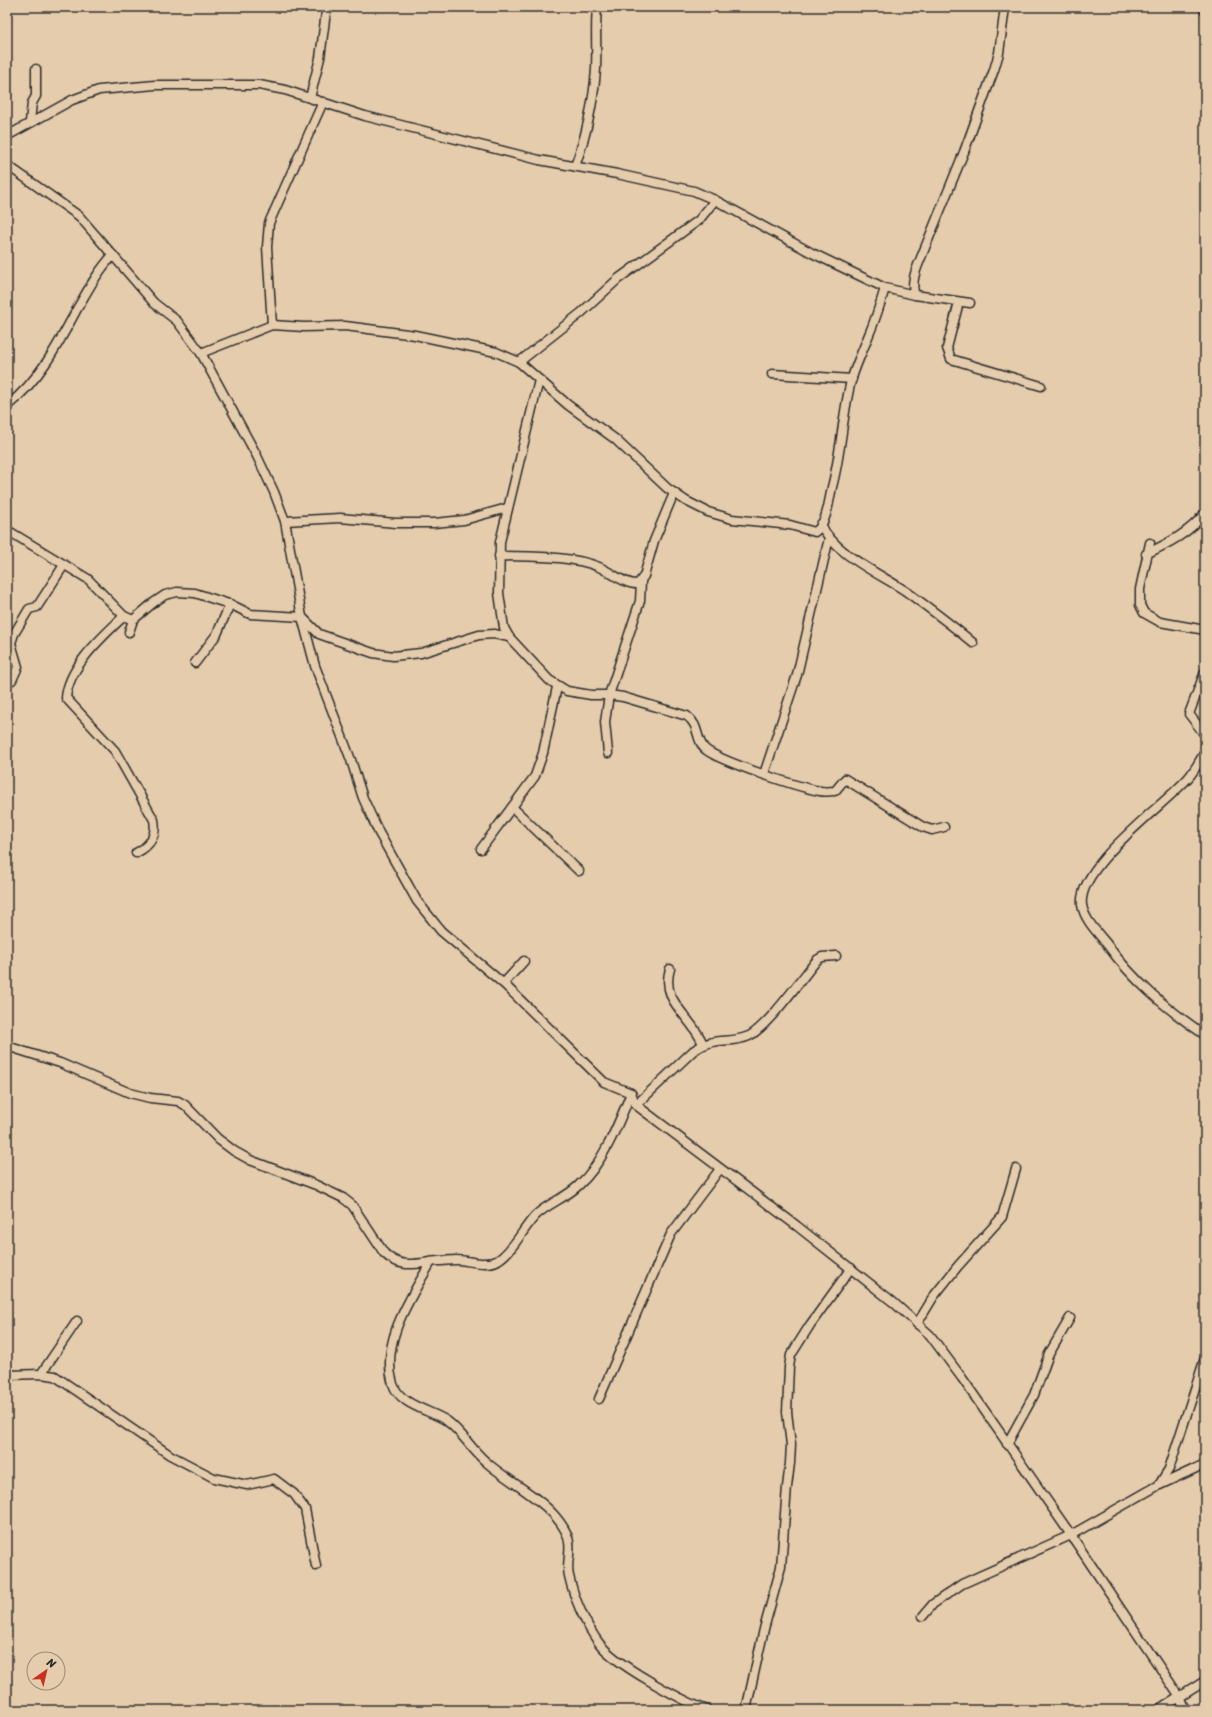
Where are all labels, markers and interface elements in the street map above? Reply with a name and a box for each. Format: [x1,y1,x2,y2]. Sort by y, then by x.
north arrow [26,1651,66,1691]
text: N [42,1653,60,1673]

